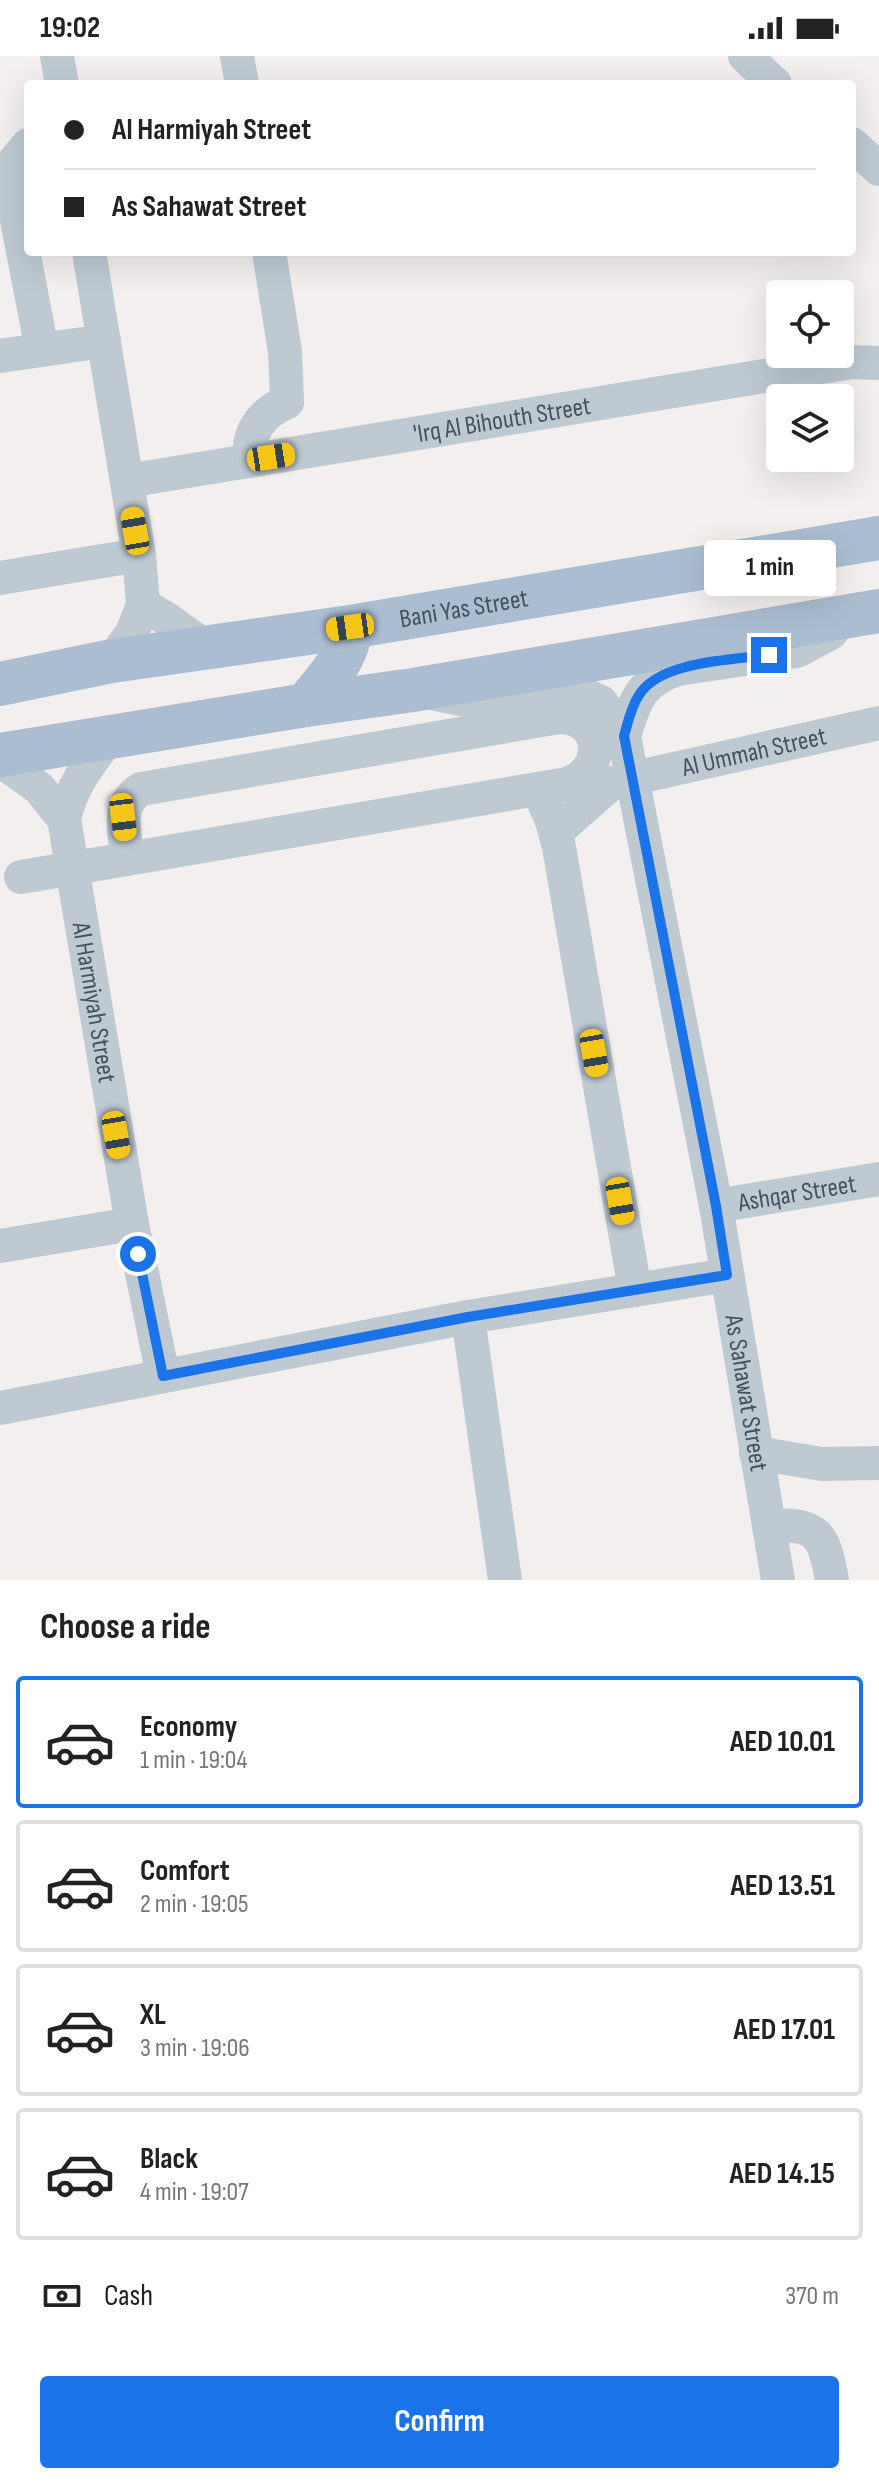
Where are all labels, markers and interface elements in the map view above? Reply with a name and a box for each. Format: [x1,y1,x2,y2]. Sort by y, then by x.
text: 19:02 [40,10,100,46]
text: Al Harmiyah Street [112,112,311,148]
text: As Sahawat Street [112,189,306,225]
map controls [766,280,854,472]
button: locate [766,280,854,368]
button: layers [766,384,854,472]
street label: 'Irq Al Bihouth Street [411,391,593,451]
car [245,441,297,473]
car [119,505,151,557]
callout: 1 min [703,539,835,595]
text: 1 min [746,552,794,583]
street label: Bani Yas Street [397,583,531,635]
car [325,612,375,642]
route end [751,637,787,673]
street label: Al Ummah Street [678,721,830,784]
car [108,792,138,842]
street label: Al Harmiyah Street [64,919,122,1085]
car [578,1027,610,1079]
car [100,1109,132,1161]
street label: Ashqar Street [735,1169,858,1219]
car [604,1175,636,1227]
route start [120,1236,156,1272]
street label: As Sahawat Street [717,1312,774,1474]
text: Choose a ride [40,1606,211,1649]
icon: car [44,1706,116,1778]
text: Economy [140,1709,237,1745]
text: AED 10.01 [730,1724,835,1760]
text: 1 min · 19:04 [140,1745,247,1776]
icon: car [44,1850,116,1922]
text: Comfort [140,1853,230,1889]
text: AED 13.51 [731,1868,835,1904]
text: 2 min · 19:05 [140,1889,248,1920]
icon: car [44,1994,116,2066]
text: XL [140,1997,166,2033]
text: AED 17.01 [733,2012,835,2048]
text: 3 min · 19:06 [140,2033,250,2064]
icon: car [44,2138,116,2210]
text: Black [140,2141,198,2177]
text: AED 14.15 [729,2156,835,2192]
text: 4 min · 19:07 [140,2177,249,2208]
icon: cash [40,2274,84,2318]
text: Cash [104,2278,153,2314]
text: 370 m [785,2281,839,2312]
button: Confirm [40,2376,839,2468]

